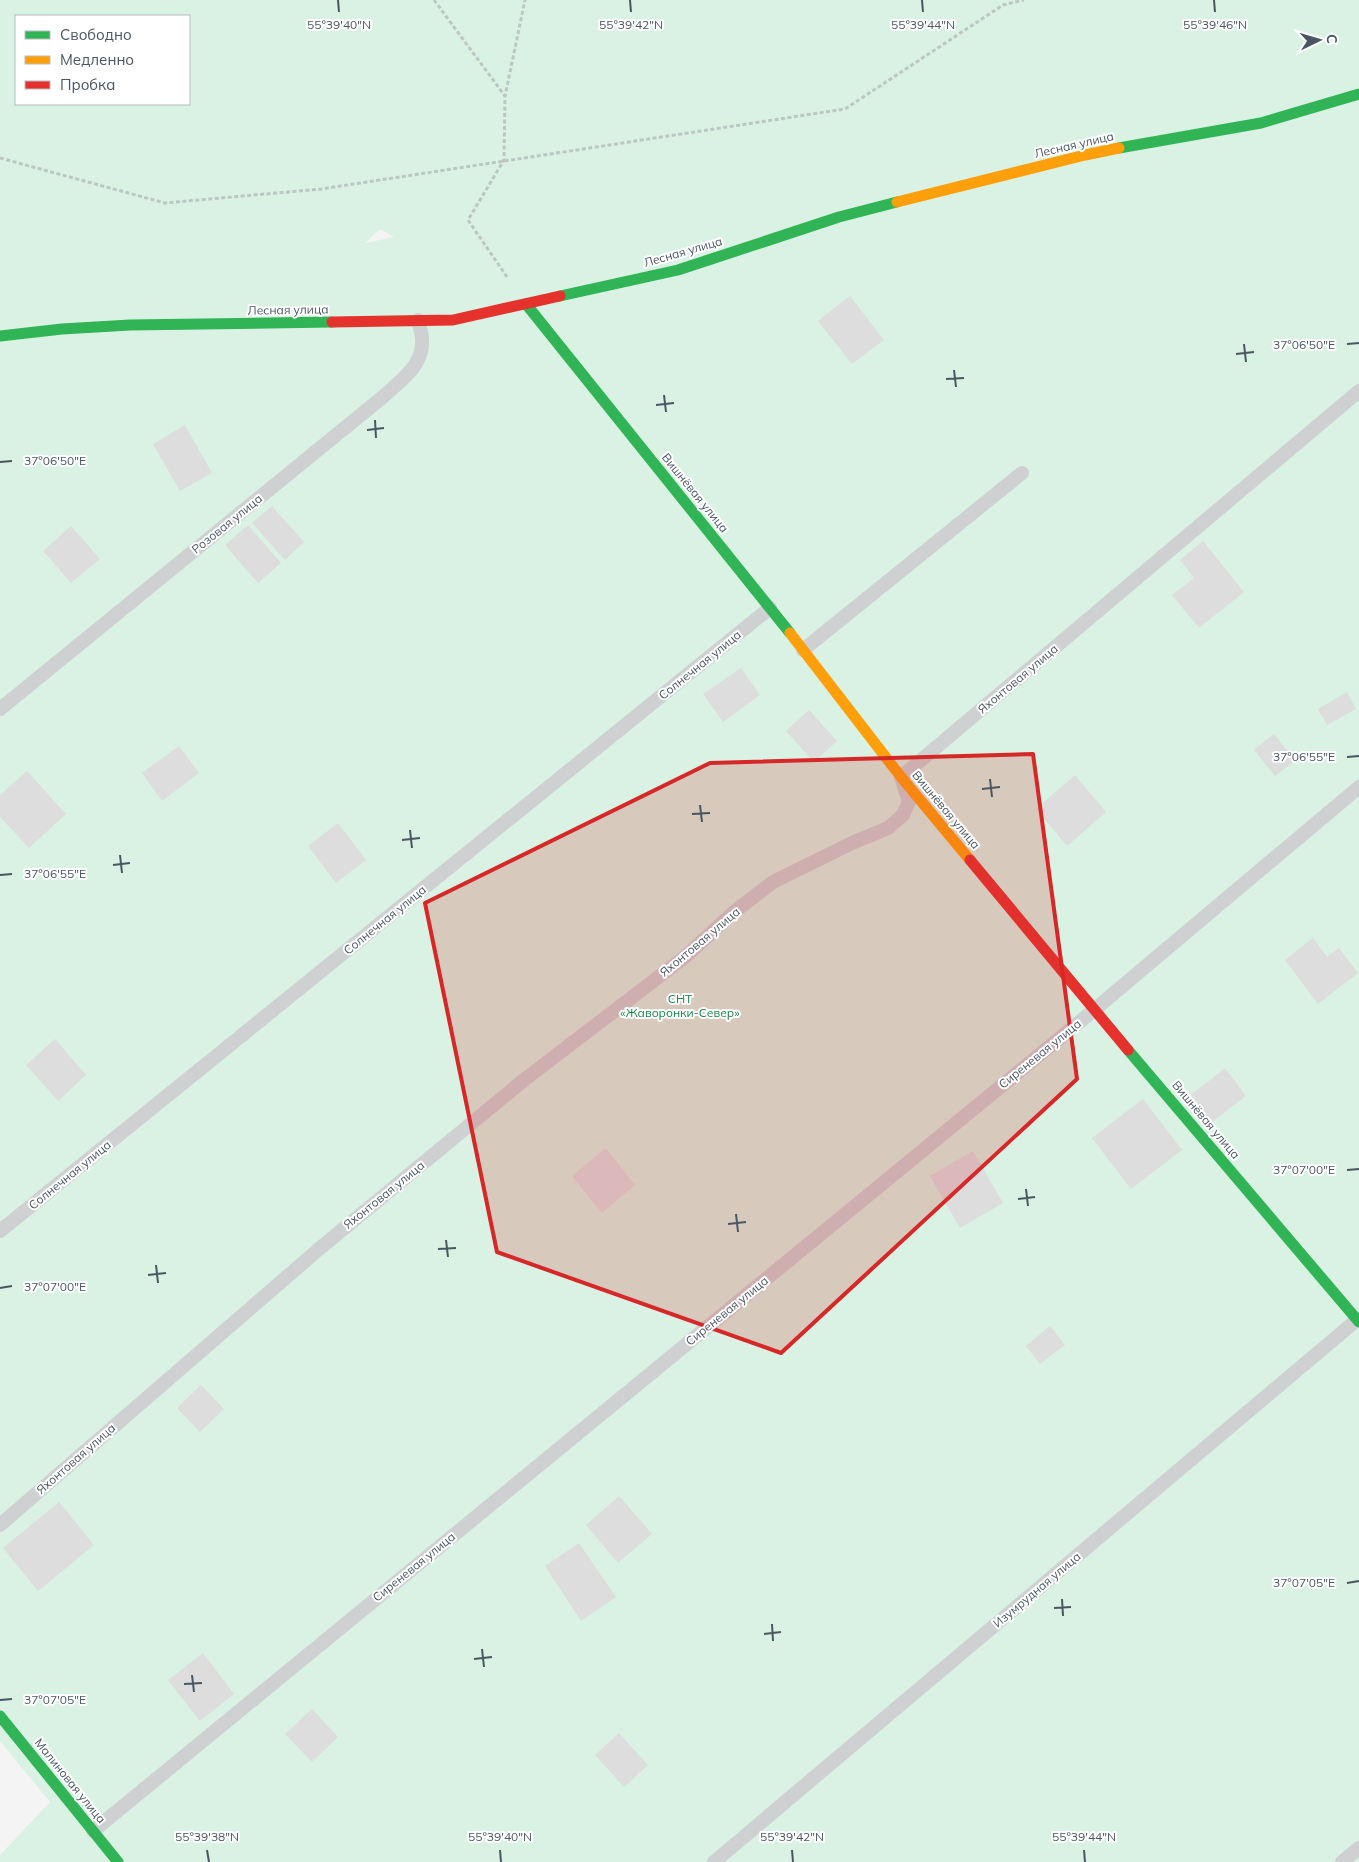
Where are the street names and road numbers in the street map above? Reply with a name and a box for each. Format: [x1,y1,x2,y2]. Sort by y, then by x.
street label: Лесная улица [1033,128,1115,161]
street label: Лесная улица [642,233,724,270]
street label: Лесная улица [247,301,329,318]
street label: Вишнёвая улица [659,450,732,535]
street label: Розовая улица [188,491,265,557]
street label: Солнечная улица [655,627,744,702]
street label: Яхонтовая улица [975,641,1061,716]
street label: Вишнёвая улица [909,767,984,852]
street label: Солнечная улица [340,882,429,957]
street label: Яхонтовая улица [657,904,743,979]
street label: Сиреневая улица [995,1016,1084,1091]
street label: Вишнёвая улица [1169,1077,1244,1162]
street label: Солнечная улица [25,1137,114,1212]
street label: Яхонтовая улица [340,1157,427,1232]
street label: Сиреневая улица [682,1273,771,1348]
street label: Яхонтовая улица [33,1420,118,1497]
street label: Сиреневая улица [369,1529,458,1604]
street label: Изумрудная улица [990,1549,1084,1631]
street label: Малиновая улица [32,1735,109,1826]

